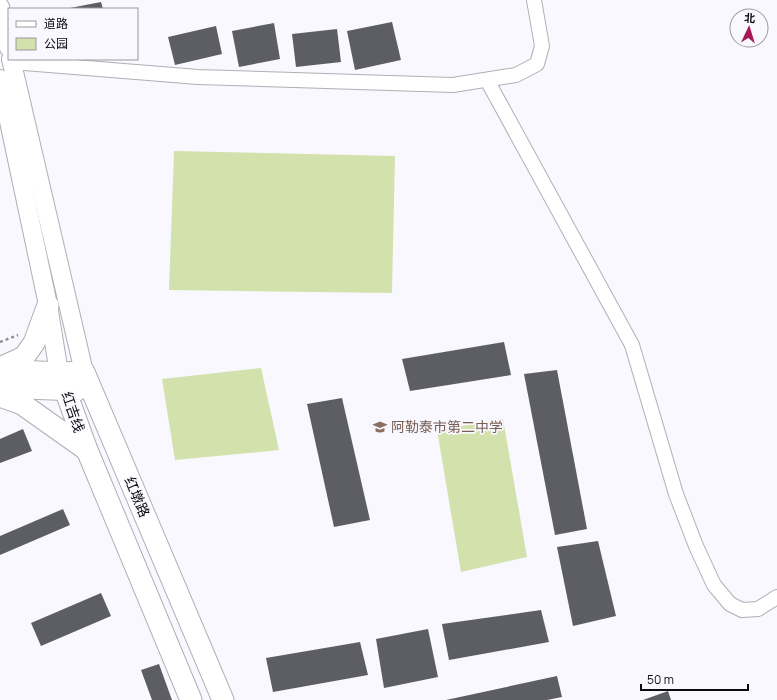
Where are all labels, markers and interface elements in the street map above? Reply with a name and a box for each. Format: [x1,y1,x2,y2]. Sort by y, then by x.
legend [8,8,138,60]
north arrow [729,8,769,48]
text: 北 [744,10,756,25]
text: 道路 [44,15,68,32]
text: 公园 [44,35,68,52]
street label: 红吉线 [58,389,89,435]
place label: 阿勒泰市第二中学 [391,417,503,436]
school or university icon: 阿勒泰市第二中学 [372,419,388,435]
street label: 红墩路 [121,474,154,520]
scale bar [641,666,748,692]
text: 50 m [647,671,674,688]

